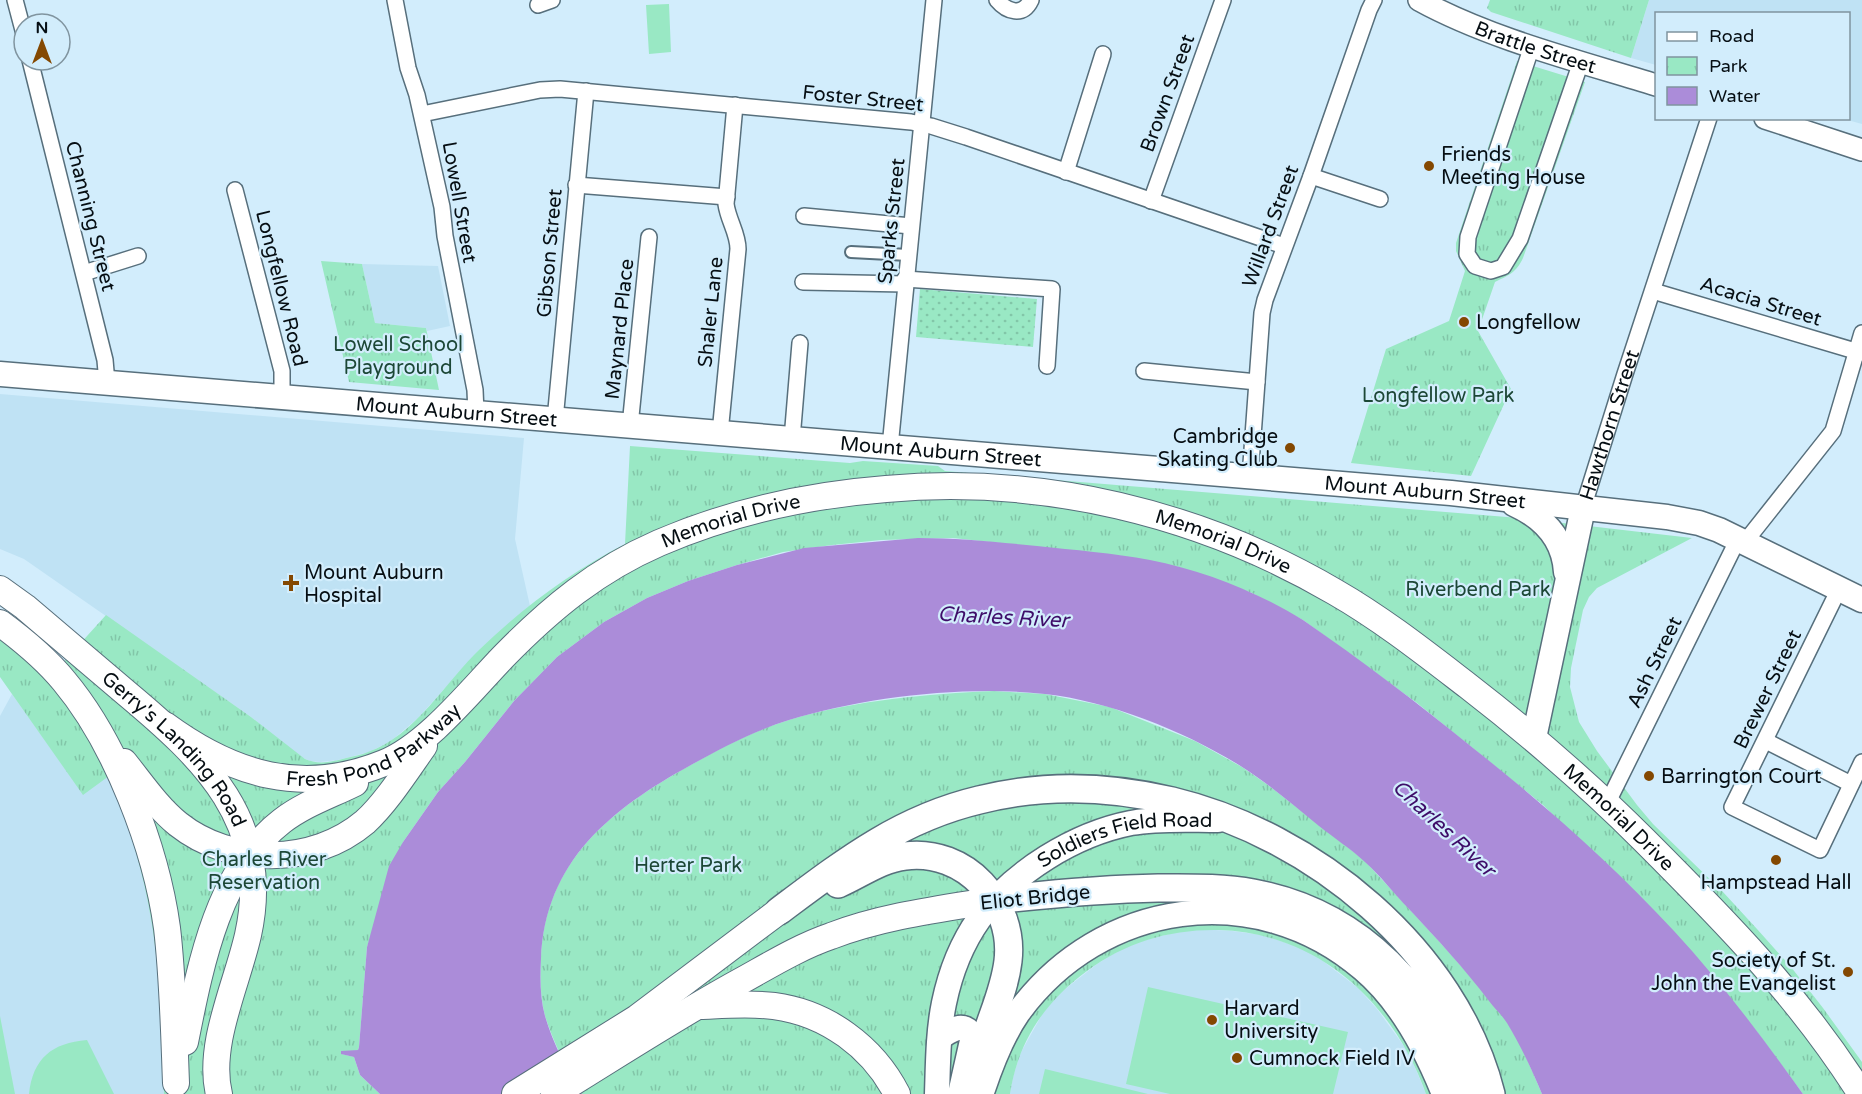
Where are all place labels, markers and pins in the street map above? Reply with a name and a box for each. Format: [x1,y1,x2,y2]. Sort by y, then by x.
place label: Friends Meeting House [1441,143,1585,190]
marker: Friends Meeting House [1422,159,1436,173]
place label: Longfellow [1476,311,1581,335]
marker: Longfellow [1457,315,1471,329]
place label: Cambridge Skating Club [1158,425,1278,472]
marker: Cambridge Skating Club [1283,441,1297,455]
place label: Mount Auburn Hospital [304,561,444,608]
marker: Mount Auburn Hospital [282,574,300,592]
place label: Barrington Court [1661,765,1822,789]
marker: Barrington Court [1642,769,1656,783]
marker: Hampstead Hall [1769,853,1783,867]
place label: Hampstead Hall [1700,871,1852,895]
place label: Society of St. John the Evangelist [1651,949,1836,996]
marker: Society of St. John the Evangelist [1841,965,1855,979]
place label: Harvard University [1224,997,1319,1044]
marker: Harvard University [1205,1013,1219,1027]
place label: Cumnock Field IV [1249,1047,1415,1071]
marker: Cumnock Field IV [1230,1051,1244,1065]

